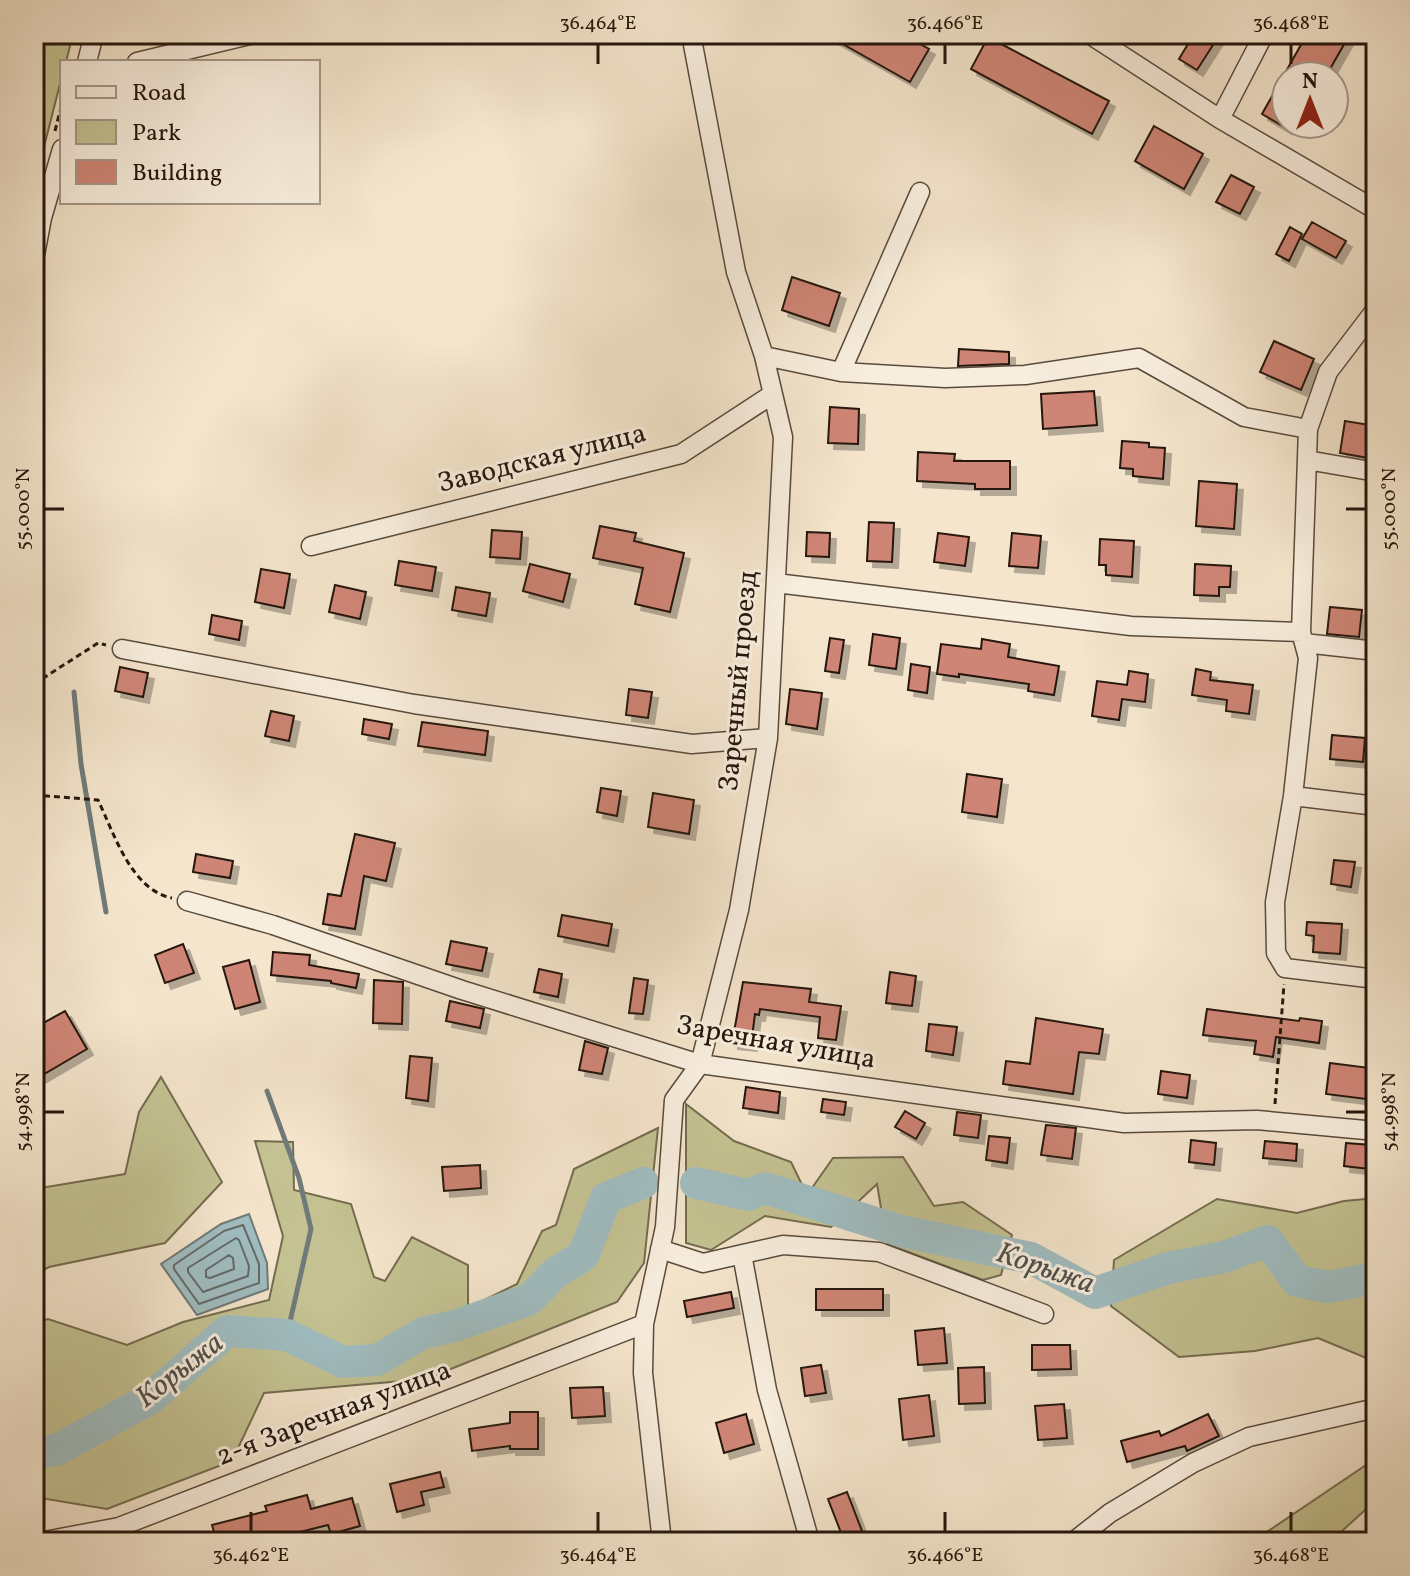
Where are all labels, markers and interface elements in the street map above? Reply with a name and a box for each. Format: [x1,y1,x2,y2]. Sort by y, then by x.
text: 36.464°E [559,10,637,38]
text: 36.466°E [907,10,983,38]
text: 36.468°E [1253,10,1329,38]
legend [60,60,320,204]
north arrow [1270,60,1350,140]
text: N [1302,67,1318,98]
text: Road [132,77,186,111]
text: Park [132,117,181,151]
text: Building [132,157,222,191]
street label: Заводская улица [434,414,650,504]
text: 55.000°N [10,467,38,550]
text: 55.000°N [1376,467,1404,550]
street label: Заречный проезд [710,569,768,793]
street label: Заречная улица [673,1006,879,1080]
text: 54.998°N [10,1072,38,1152]
text: 54.998°N [1376,1072,1404,1152]
water label: Корыжа [990,1233,1100,1305]
water label: Корыжа [127,1323,233,1419]
street label: 2-я Заречная улица [211,1351,457,1477]
text: 36.462°E [213,1542,289,1570]
text: 36.464°E [559,1542,637,1570]
text: 36.466°E [907,1542,983,1570]
text: 36.468°E [1253,1542,1329,1570]

